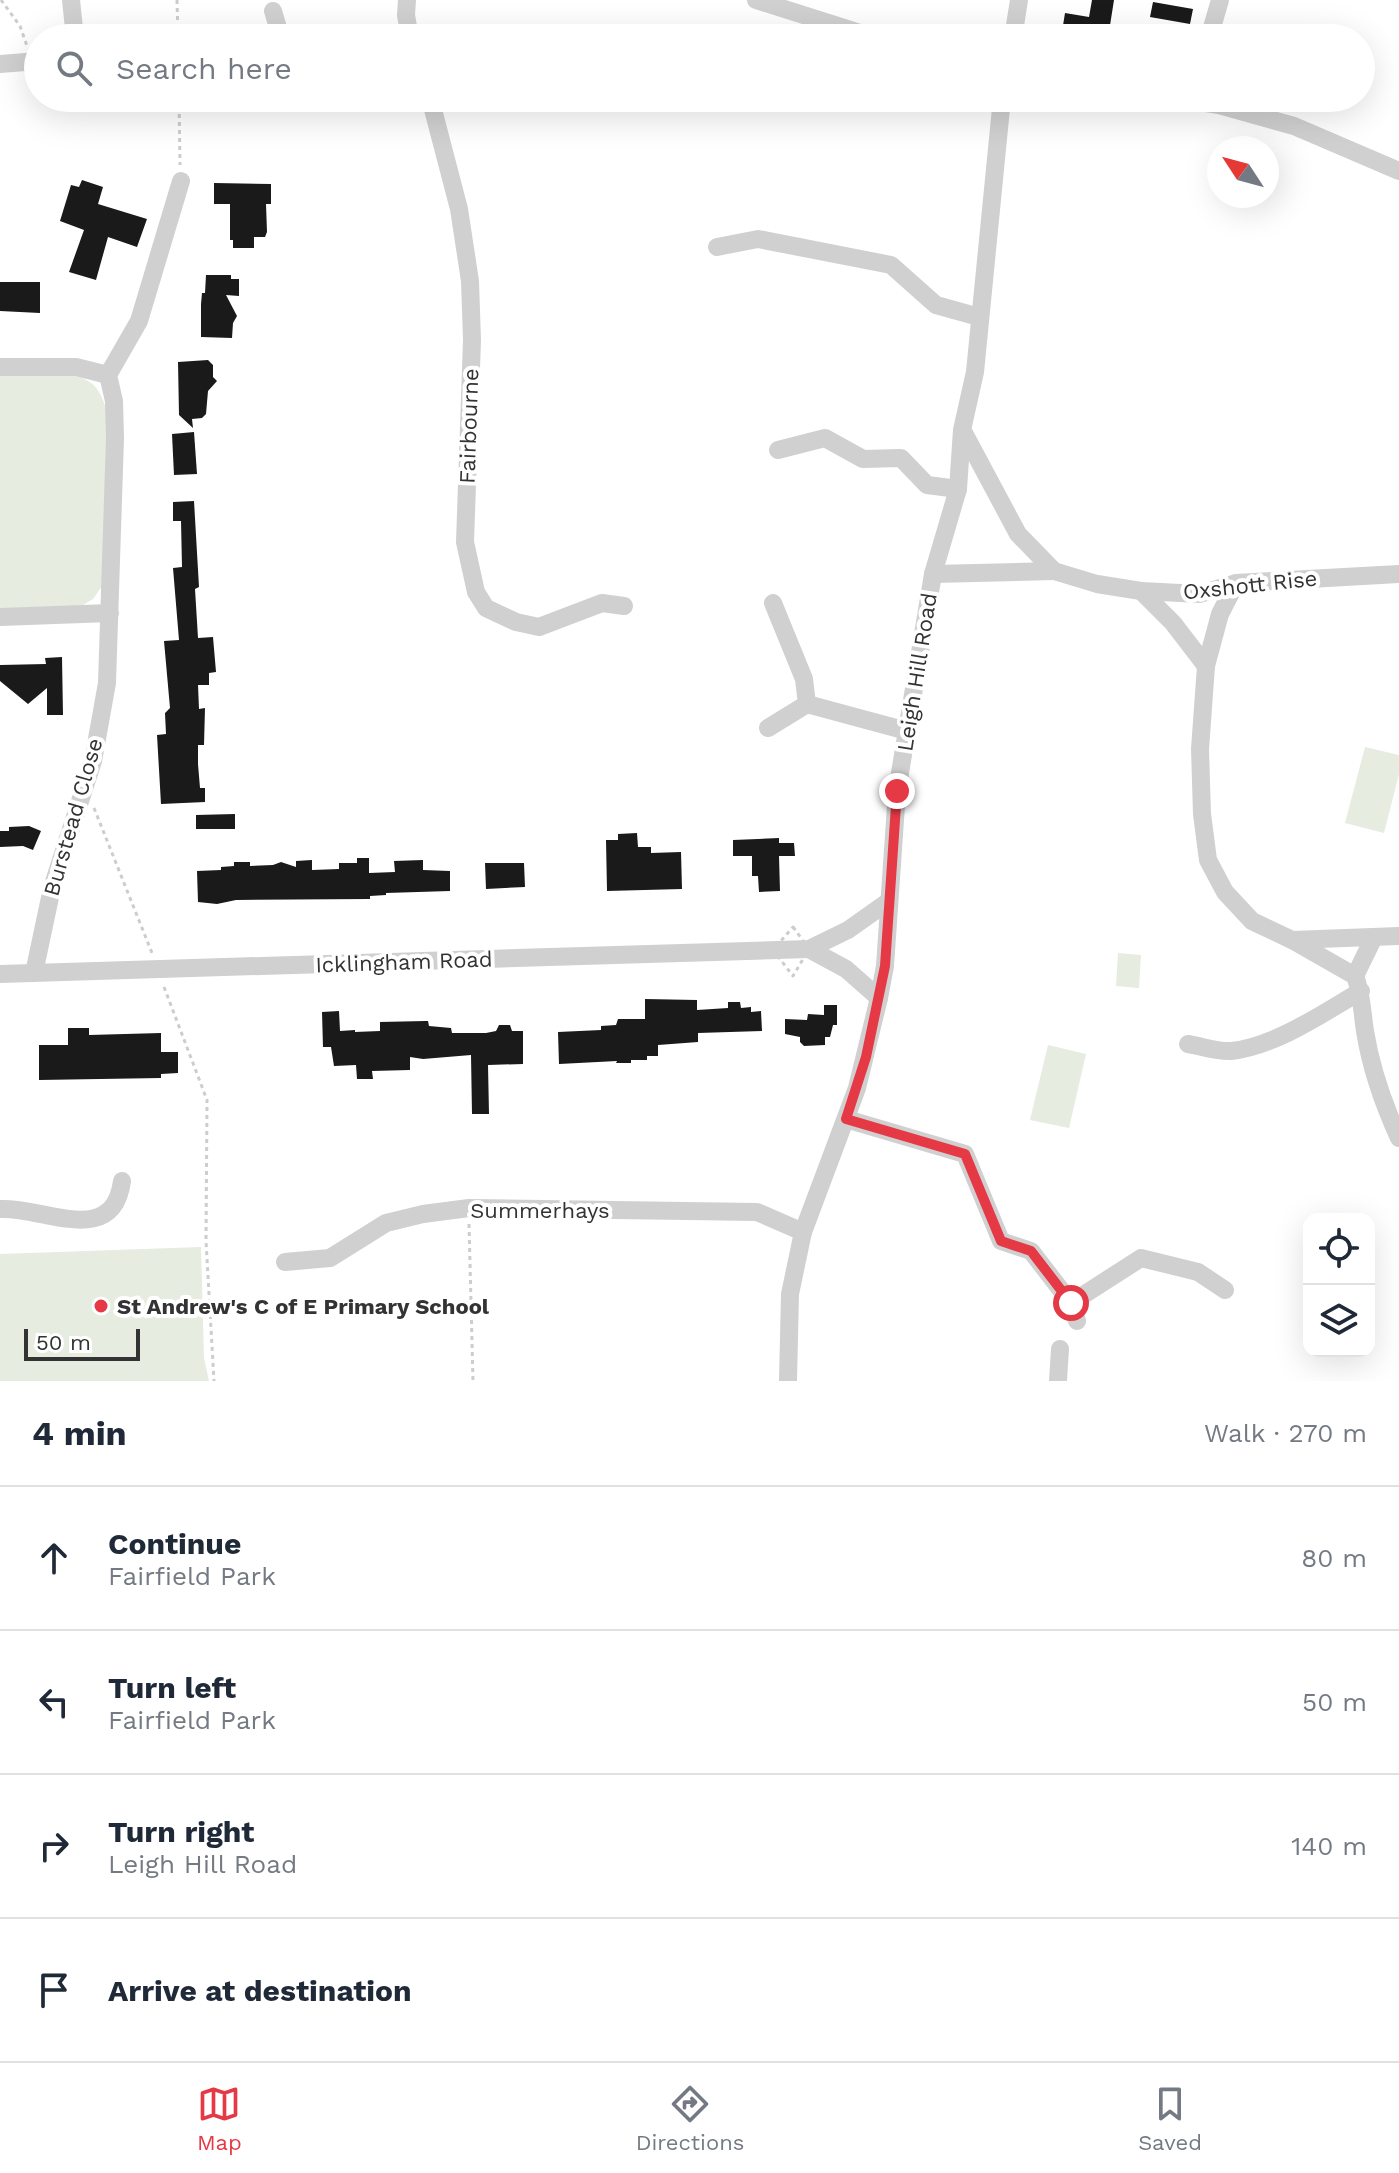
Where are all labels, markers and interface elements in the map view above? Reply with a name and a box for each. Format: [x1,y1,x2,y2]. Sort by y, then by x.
search box [24,24,1375,112]
icon: search [52,46,96,90]
text: Search here [116,51,292,86]
north arrow [1207,136,1279,208]
street label: Fairbourne [454,368,484,484]
street label: Oxshott Rise [1182,566,1318,604]
street label: Leigh Hill Road [892,591,942,753]
street label: Burstead Close [39,735,107,899]
route end [879,773,915,809]
street label: Icklingham Road [315,946,493,978]
street label: Summerhays [470,1198,610,1223]
map controls [1303,1213,1375,1357]
button: locate [1303,1213,1375,1285]
route start [1053,1285,1089,1321]
button: layers [1303,1285,1375,1357]
place label: St Andrew's C of E Primary School [117,1294,490,1319]
marker: St Andrew's C of E Primary School [92,1297,110,1315]
scale bar [24,1325,140,1361]
text: 50 m [36,1330,91,1355]
text: 4 min [32,1413,127,1453]
text: Walk · 270 m [1204,1418,1367,1448]
text: Continue [108,1526,241,1561]
icon: ahead [32,1536,76,1580]
text: 80 m [1301,1543,1367,1573]
text: Fairfield Park [108,1561,276,1591]
text: Turn left [108,1670,236,1705]
icon: left [32,1680,76,1724]
text: 50 m [1302,1687,1367,1717]
text: Fairfield Park [108,1705,276,1735]
text: Turn right [108,1814,254,1849]
icon: right [32,1824,76,1868]
text: 140 m [1291,1831,1367,1861]
text: Leigh Hill Road [108,1849,297,1879]
icon: arrive [32,1968,76,2012]
text: Arrive at destination [108,1973,412,2008]
tab: Map [197,2082,242,2155]
tab: Directions [636,2082,744,2155]
tab: Saved [1138,2082,1202,2155]

